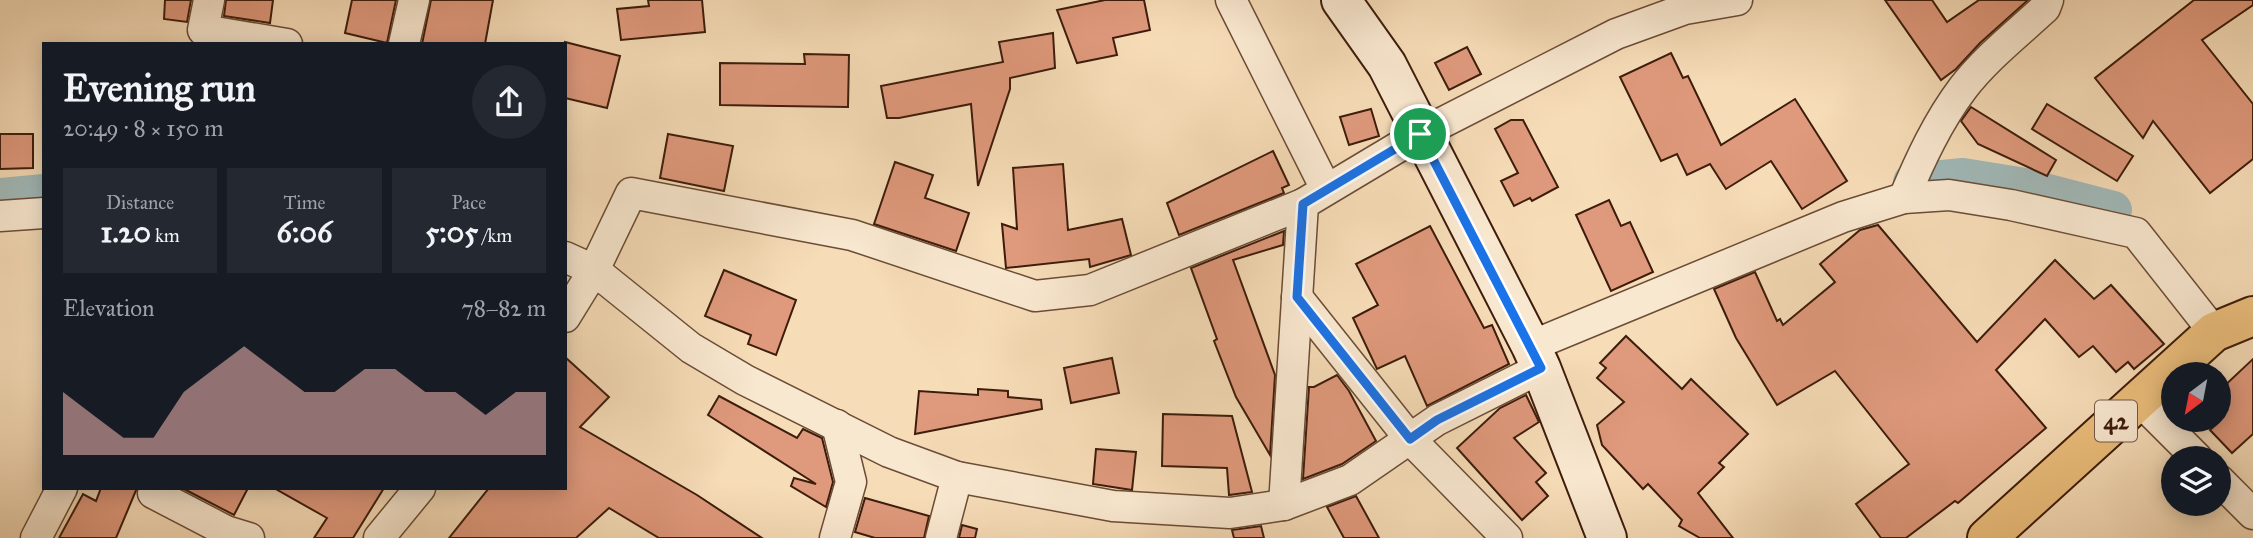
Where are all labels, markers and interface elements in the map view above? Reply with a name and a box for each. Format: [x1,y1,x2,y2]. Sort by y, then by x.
text: Evening run [63,65,256,111]
button: share [472,65,546,139]
pin [1390,104,1450,164]
text: 20:49 · 8 × 150 m [63,114,224,142]
icon: arrive [1401,115,1439,153]
text: Distance [106,191,174,214]
text: Time [283,191,326,214]
text: Pace [452,191,486,214]
text: 1.20 [101,214,151,250]
text: 6:06 [277,214,332,250]
text: 5:05 [425,214,478,250]
text: km [151,224,180,247]
text: /km [478,224,512,247]
text: Elevation [63,294,154,322]
text: 78–82 m [462,294,546,322]
north arrow [2161,362,2231,432]
map controls [2161,362,2231,516]
road number: 42 [2095,400,2137,442]
button: layers [2161,446,2231,516]

